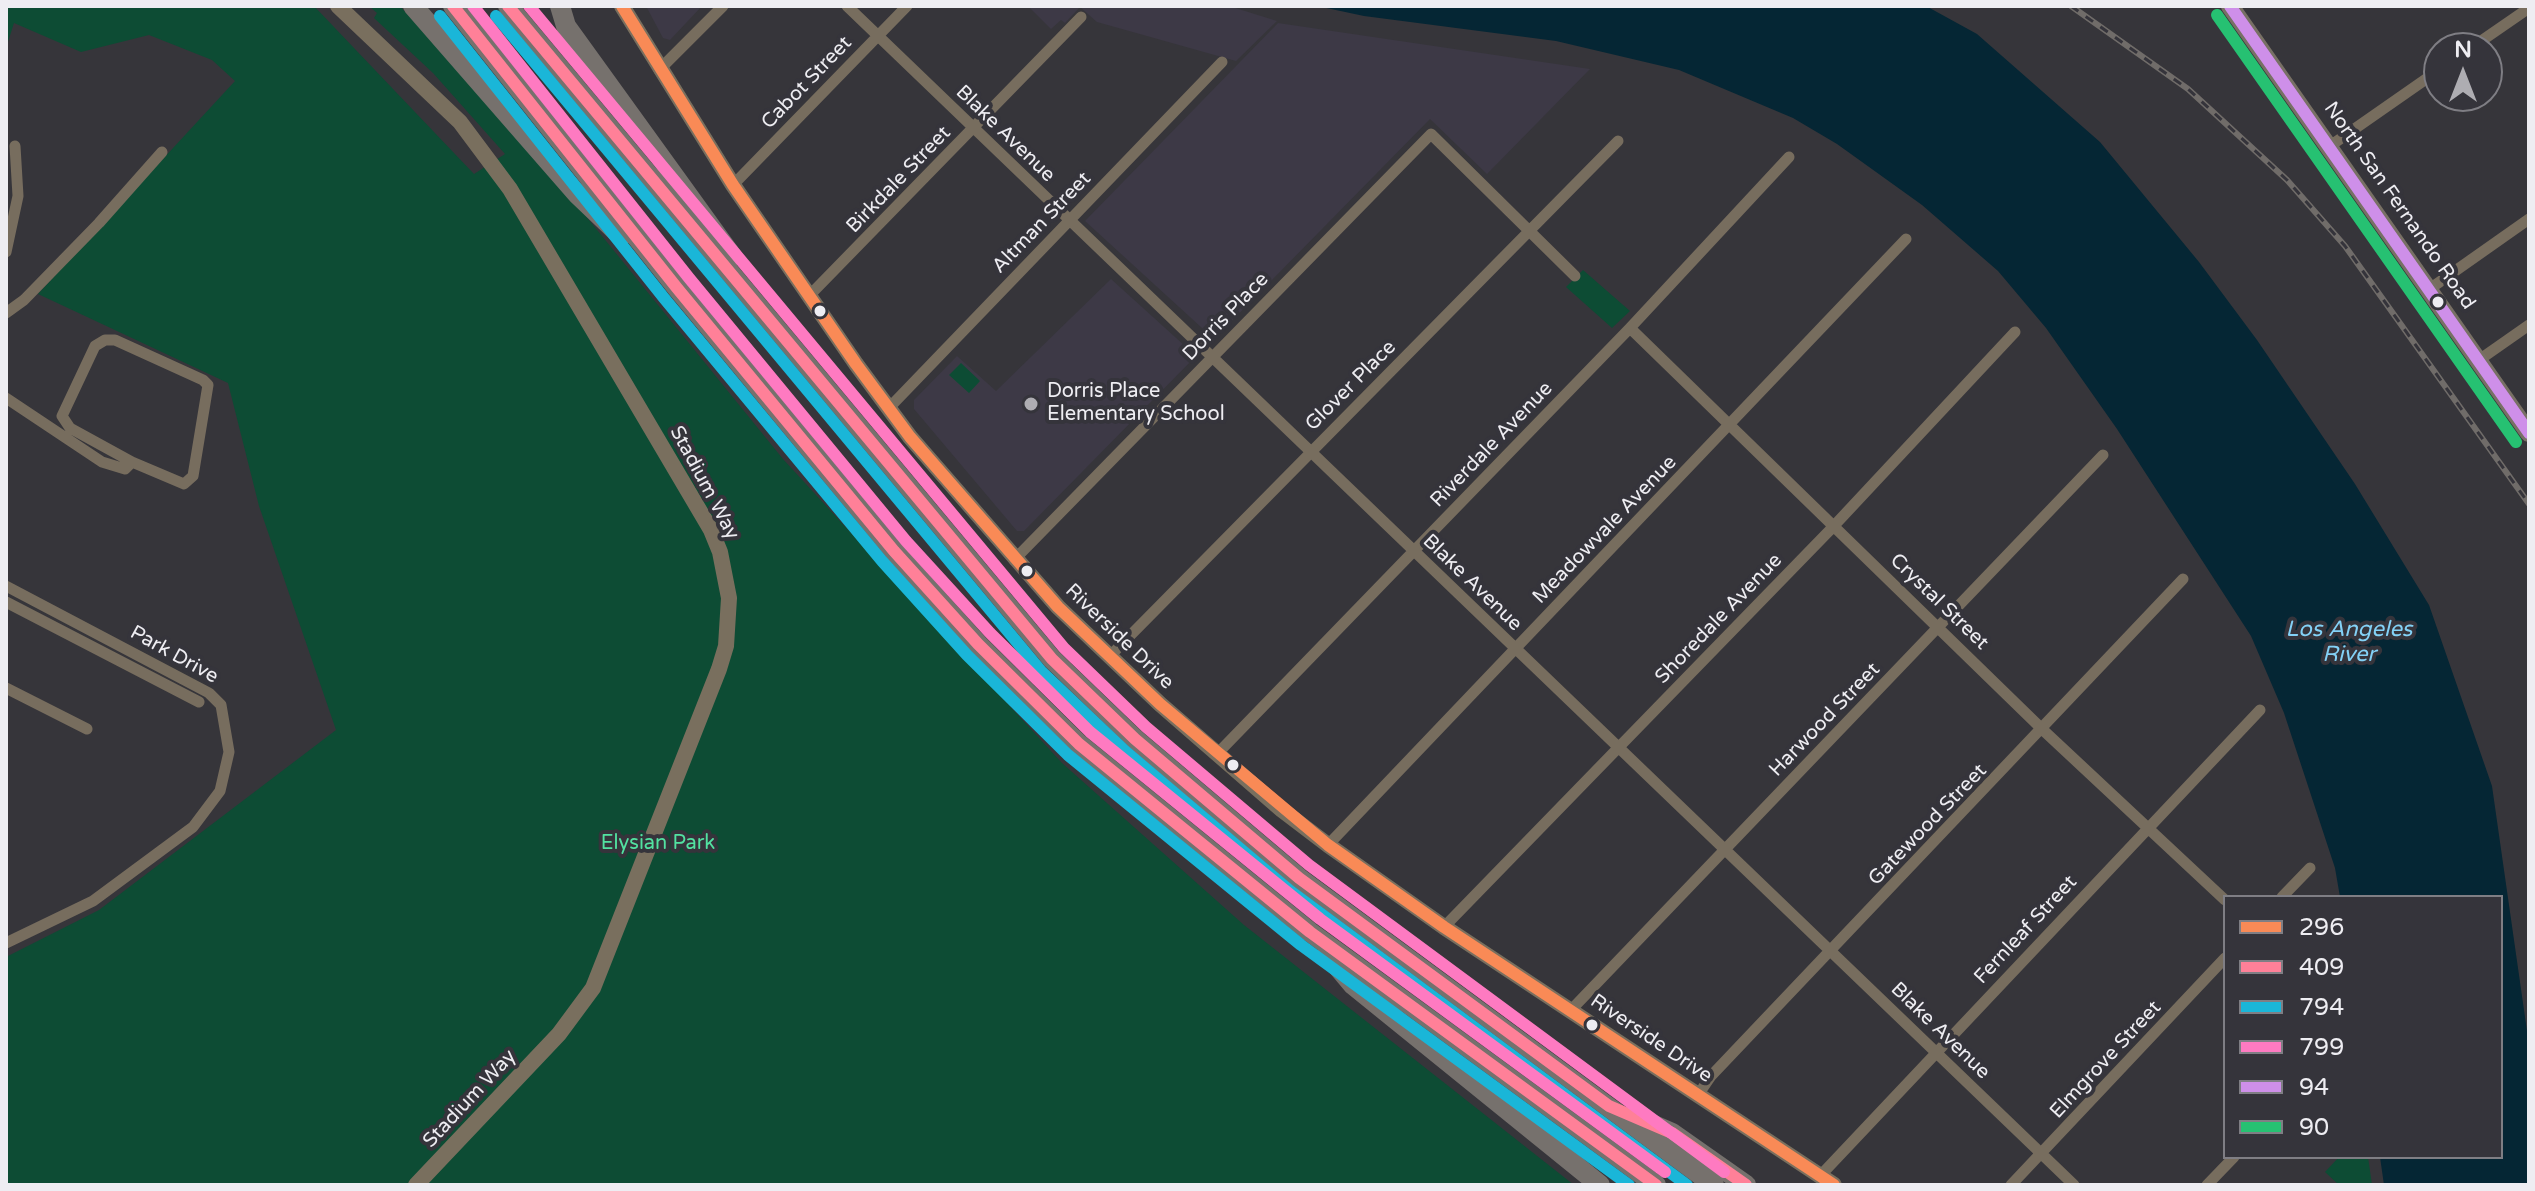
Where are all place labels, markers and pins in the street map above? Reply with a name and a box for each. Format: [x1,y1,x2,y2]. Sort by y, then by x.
unlabelled marker [2430,294,2446,310]
unlabelled marker [812,303,828,319]
place label: Dorris Place Elementary School [1047,380,1225,427]
marker: Dorris Place Elementary School [1022,395,1040,413]
unlabelled marker [1019,563,1035,579]
unlabelled marker [1225,757,1241,773]
unlabelled marker [1584,1017,1600,1033]

